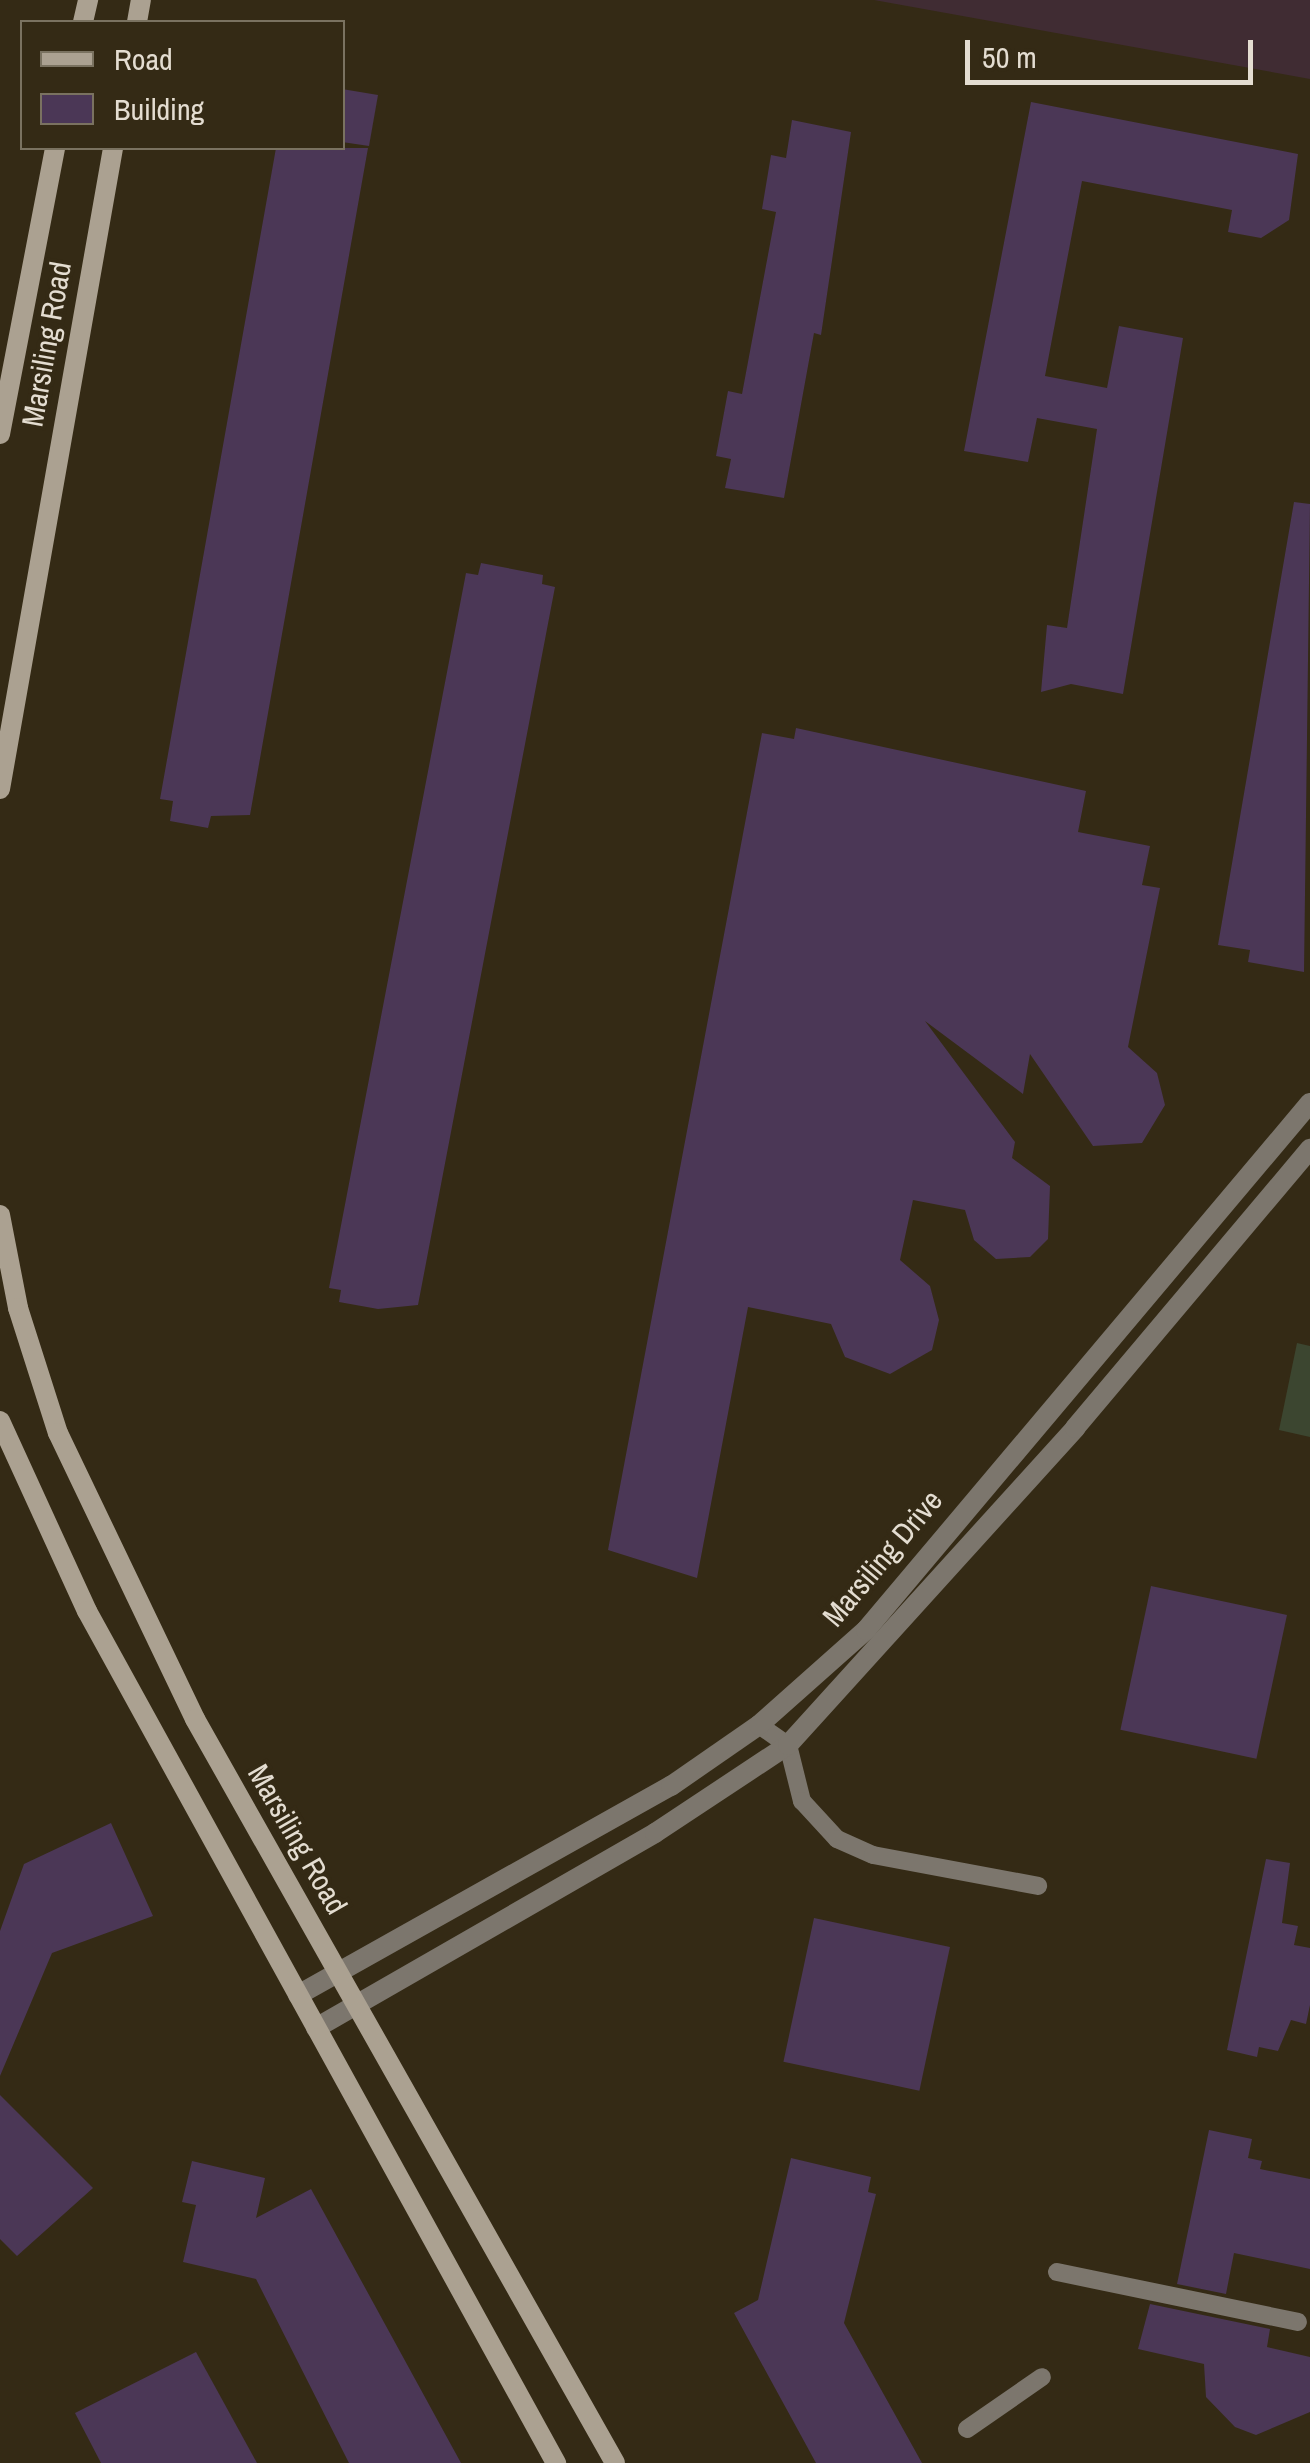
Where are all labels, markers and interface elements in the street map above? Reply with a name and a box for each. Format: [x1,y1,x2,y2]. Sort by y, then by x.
legend [20,20,345,150]
scale bar [970,20,1258,82]
text: 50 m [982,37,1037,77]
text: Road [114,39,173,79]
text: Building [114,89,204,129]
street label: Marsiling Road [14,259,78,429]
street label: Marsiling Drive [815,1483,949,1633]
street label: Marsiling Road [241,1758,355,1920]

